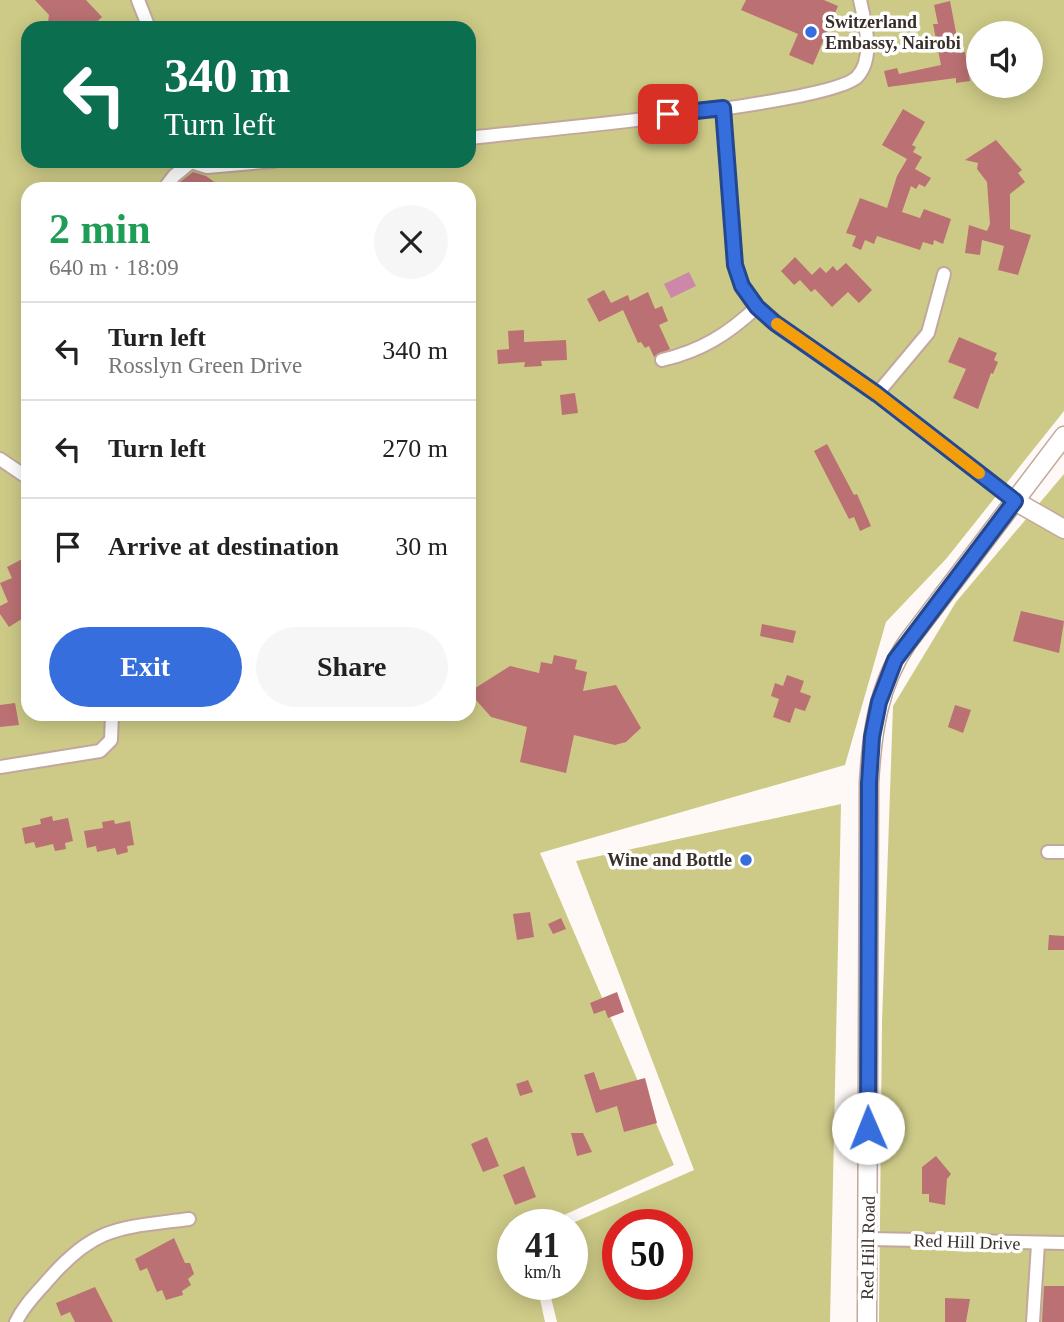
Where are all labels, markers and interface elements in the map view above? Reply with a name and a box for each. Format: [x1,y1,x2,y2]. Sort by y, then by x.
place label: Switzerland Embassy, Nairobi [825,12,961,53]
map controls [966,21,1043,98]
button: sound [966,21,1043,98]
marker: Switzerland Embassy, Nairobi [803,24,819,40]
text: 340 m [164,48,291,103]
icon: left [49,49,140,140]
pin [638,84,698,144]
icon: arrive [649,95,687,133]
text: Turn left [164,106,276,142]
button: close [374,205,448,279]
text: 2 min [49,206,151,252]
text: 640 m · 18:09 [49,255,179,280]
text: Turn left [108,323,206,352]
icon: left [49,332,87,370]
text: 340 m [382,336,448,365]
text: Rosslyn Green Drive [108,353,302,378]
icon: left [49,430,87,468]
text: Turn left [108,434,206,463]
text: 270 m [382,434,448,463]
icon: arrive [49,528,87,566]
text: Arrive at destination [108,532,339,561]
text: 30 m [395,532,448,561]
button: Exit [49,627,242,707]
button: Share [256,627,448,707]
place label: Wine and Bottle [607,850,732,870]
marker: Wine and Bottle [738,852,754,868]
position arrow [831,1091,905,1165]
street label: Red Hill Road [857,1196,879,1300]
speed limit sign: 50 [602,1209,693,1300]
text: 41 [525,1226,560,1265]
street label: Red Hill Drive [913,1230,1021,1254]
text: km/h [524,1262,561,1282]

